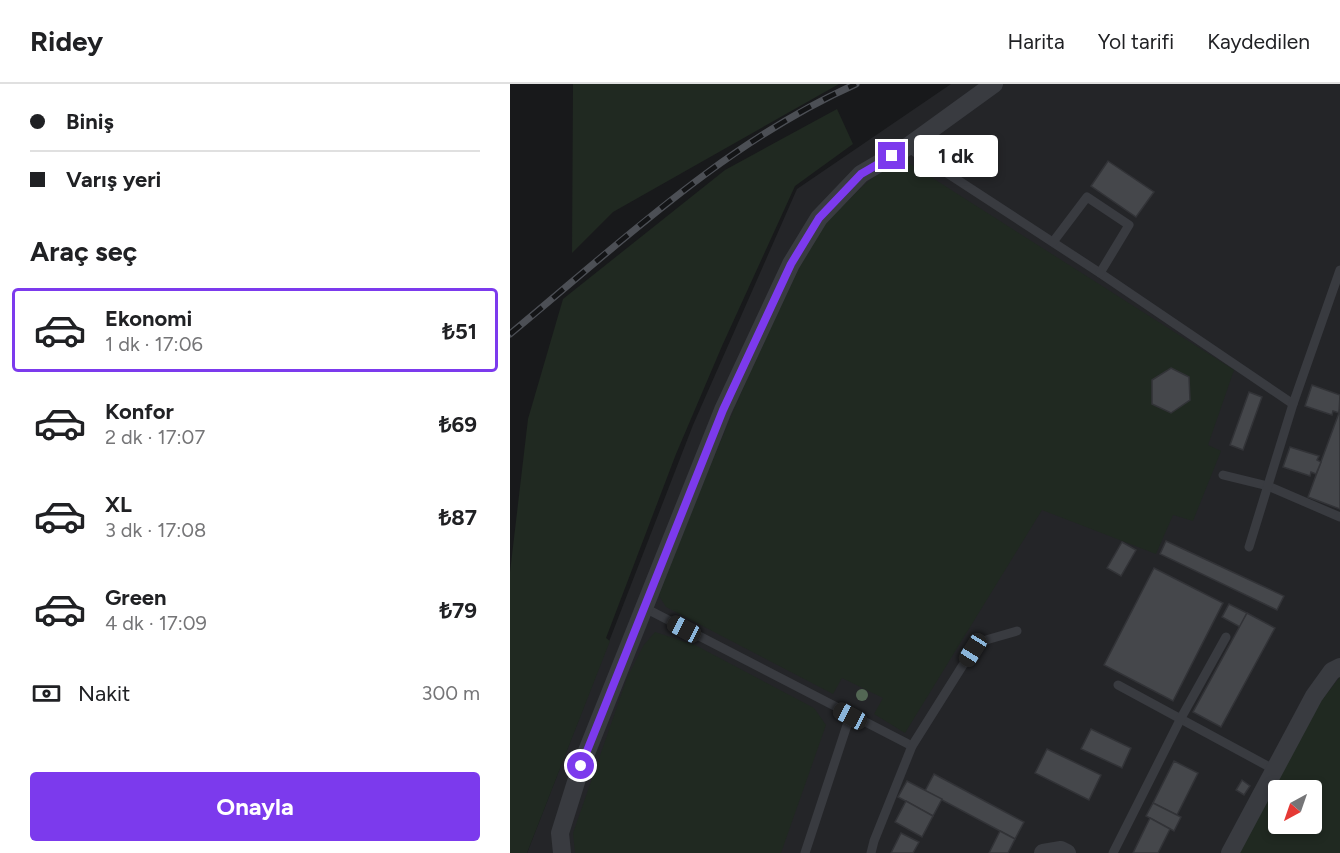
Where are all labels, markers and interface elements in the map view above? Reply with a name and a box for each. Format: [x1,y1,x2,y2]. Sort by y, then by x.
text: Ridey [30,24,103,58]
text: Harita [1008,29,1065,54]
text: Yol tarifi [1098,29,1174,54]
text: Kaydedilen [1207,29,1310,54]
text: Biniş [66,108,114,135]
callout: 1 dk [913,135,997,177]
route end [878,142,905,169]
text: 1 dk [938,144,974,168]
text: Varış yeri [66,166,161,193]
text: Araç seç [30,235,137,268]
icon: car [33,303,87,357]
text: Ekonomi [105,305,192,332]
text: ₺51 [442,318,477,345]
text: 1 dk · 17:06 [105,332,203,356]
icon: car [33,396,87,450]
text: Konfor [105,398,174,425]
text: ₺69 [439,411,477,438]
text: 2 dk · 17:07 [105,425,205,449]
icon: car [33,489,87,543]
text: XL [105,491,132,518]
text: ₺87 [439,504,477,531]
text: 3 dk · 17:08 [105,518,206,542]
icon: car [33,582,87,636]
text: Green [105,584,167,611]
text: ₺79 [439,597,477,624]
text: 4 dk · 17:09 [105,611,207,635]
car [664,613,704,645]
car [956,630,990,670]
icon: cash [30,677,63,710]
text: Nakit [78,680,130,707]
text: 300 m [422,681,480,705]
car [830,700,870,732]
route start [567,752,594,779]
button: Onayla [30,772,480,841]
north arrow [1268,780,1322,834]
map controls [1268,780,1322,834]

